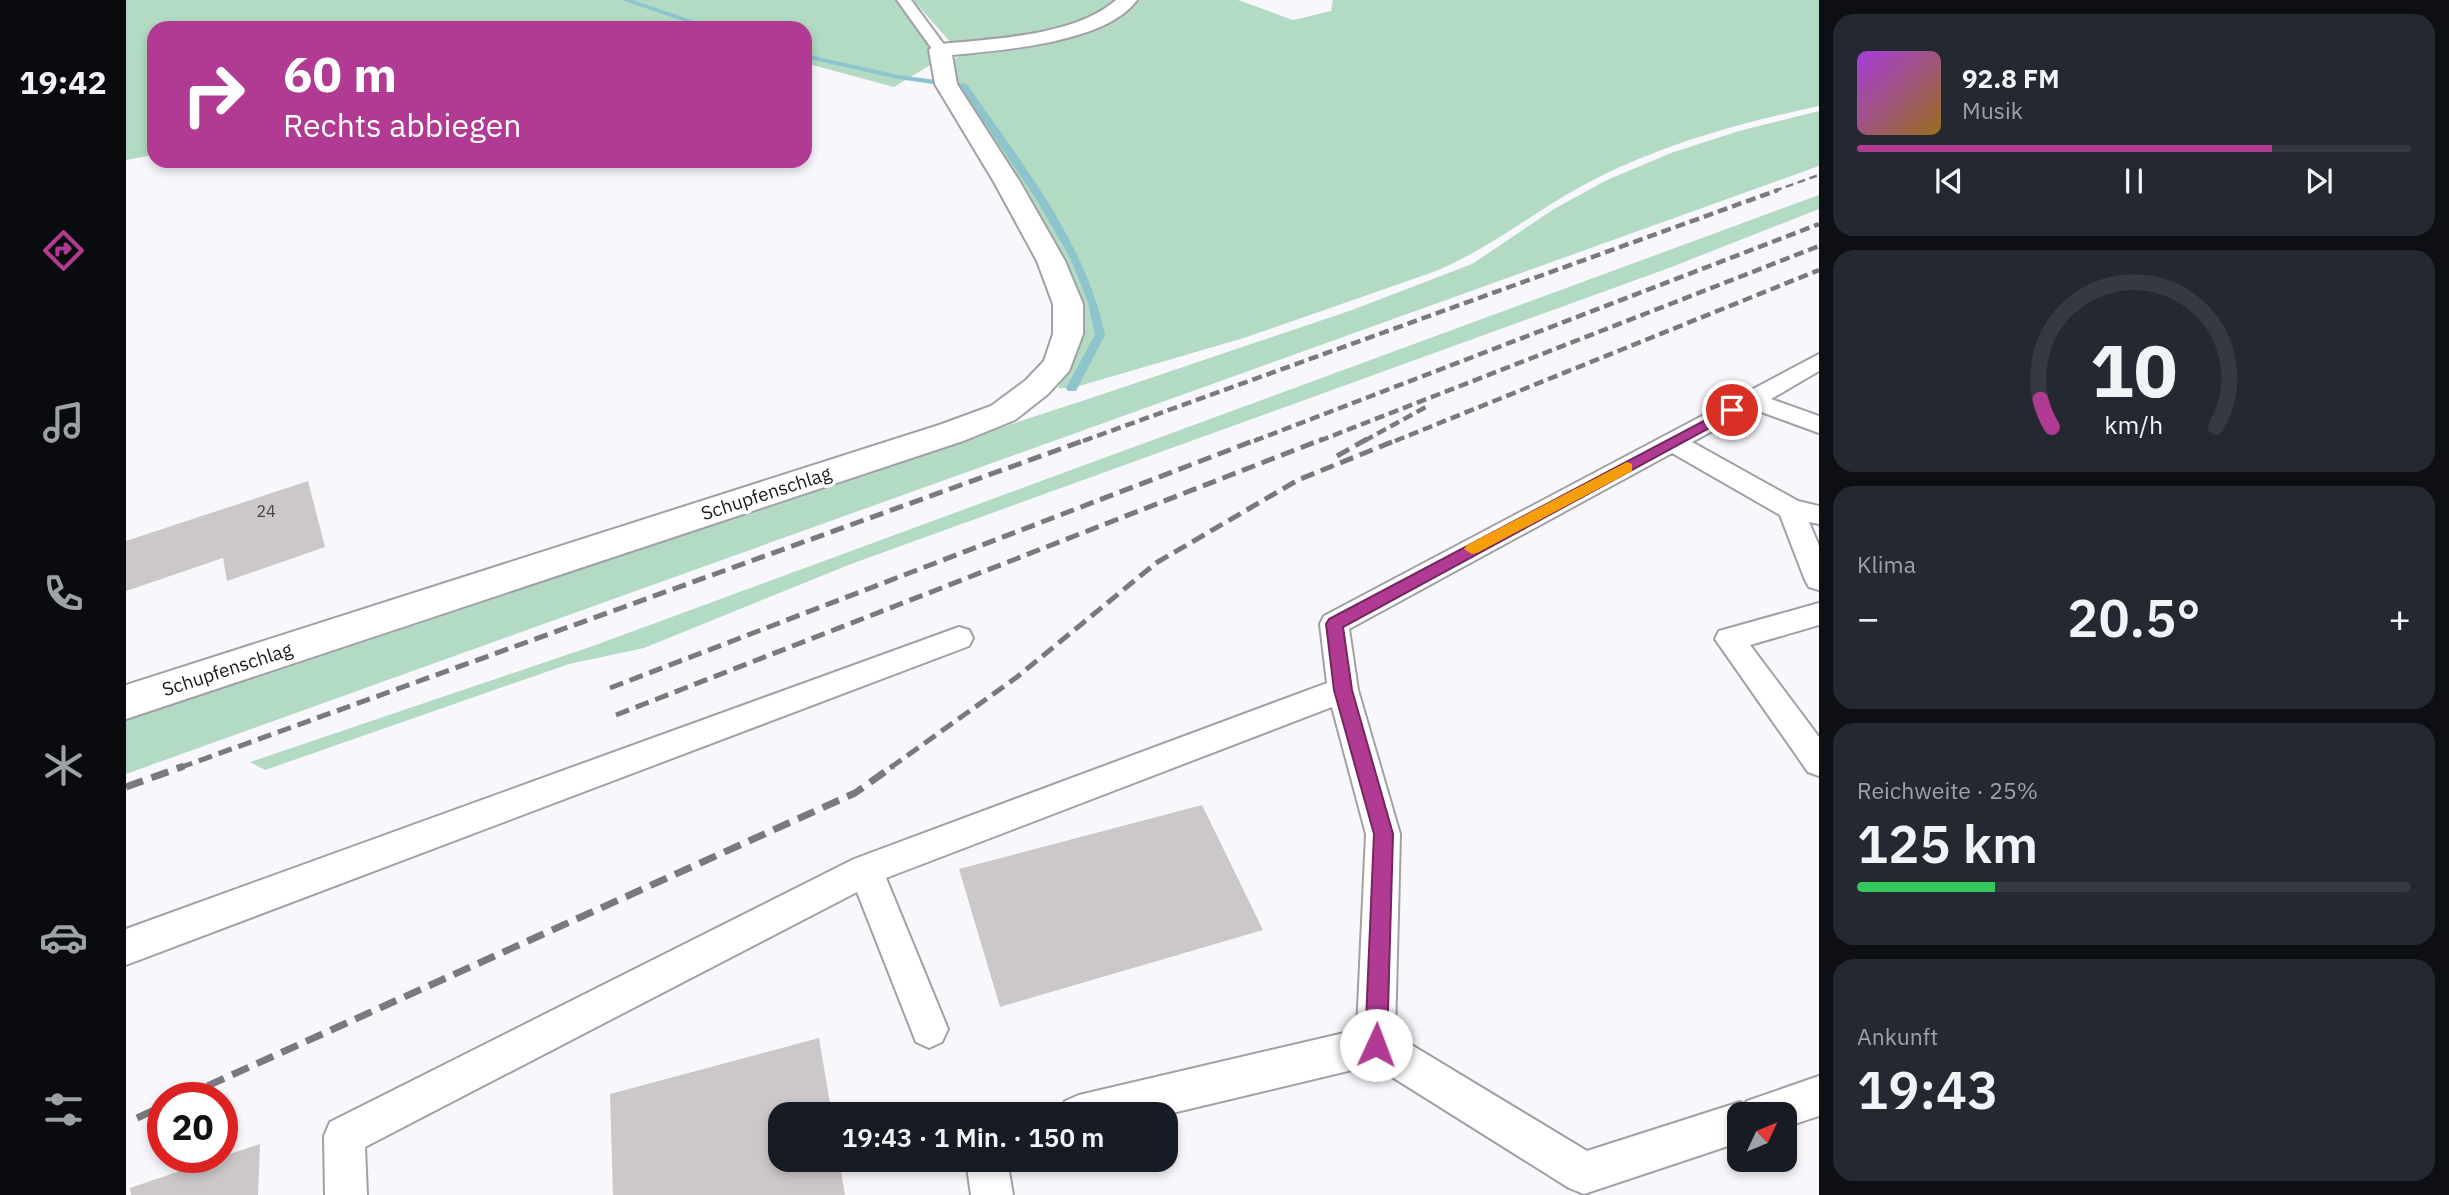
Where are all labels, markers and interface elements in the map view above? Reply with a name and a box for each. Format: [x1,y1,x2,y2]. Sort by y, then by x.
text: 60 m [283,42,397,105]
icon: right [168,49,259,140]
text: 19:42 [19,61,107,103]
text: 92.8 FM [1962,61,2060,95]
text: Musik [1962,95,2023,125]
text: Rechts abbiegen [283,104,521,146]
icon: previous [1930,162,1968,200]
icon: pause [2115,162,2153,200]
icon: next [2300,162,2338,200]
icon: directions [39,226,88,275]
text: 10 [2090,323,2178,418]
pin [1702,380,1762,440]
icon: arrive [1713,391,1751,429]
icon: music [39,398,88,447]
text: km/h [2105,408,2163,441]
street label: Schupfenschlag [698,461,834,525]
house number: 24 [256,501,276,521]
text: Klima [1857,549,1916,579]
icon: phone [39,569,88,618]
text: 20.5° [2067,584,2201,651]
text: − [1857,593,1880,642]
text: + [2388,593,2411,642]
street label: Schupfenschlag [159,637,295,701]
icon: climate [39,741,88,790]
text: Reichweite · 25% [1857,775,2038,805]
text: 125 km [1857,810,2038,877]
icon: car [39,913,88,962]
position arrow [1339,1008,1413,1082]
text: Ankunft [1857,1021,1938,1051]
text: 19:43 [1857,1056,1998,1123]
speed limit sign: 20 [147,1082,238,1173]
icon: filters [39,1085,88,1134]
north arrow [1727,1102,1797,1172]
map controls [1727,1102,1797,1172]
text: 19:43 · 1 Min. · 150 m [842,1120,1104,1154]

